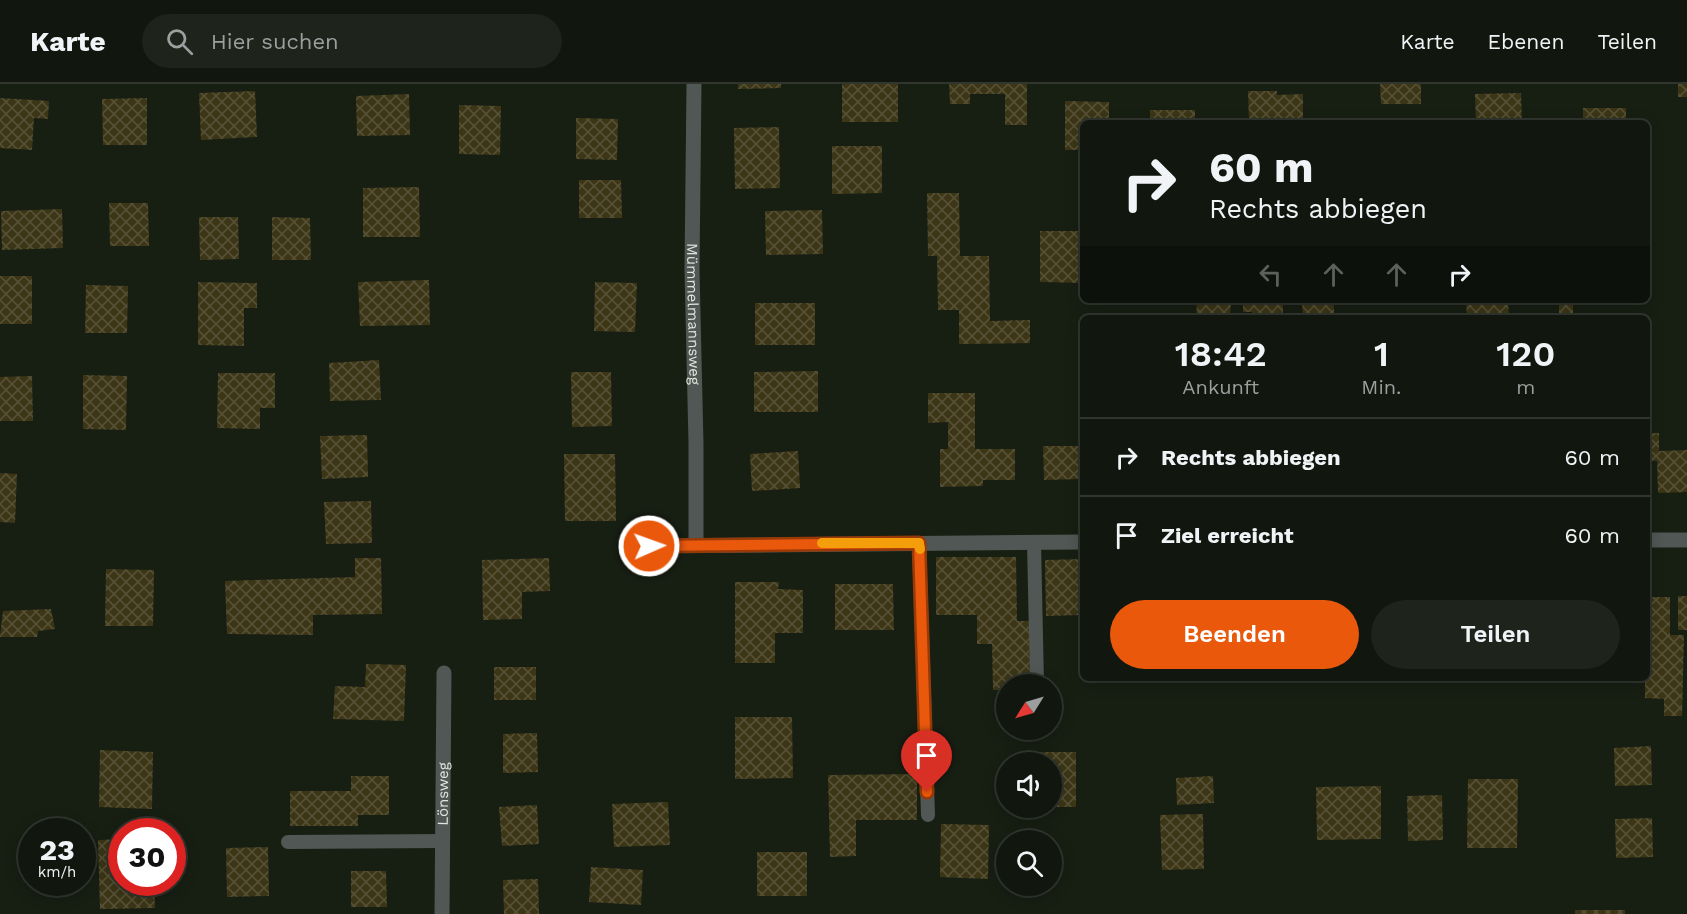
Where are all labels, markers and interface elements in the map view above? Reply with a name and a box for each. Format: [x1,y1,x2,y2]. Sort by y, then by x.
search box [142,14,562,68]
text: Karte [30,25,106,58]
icon: search [163,25,196,58]
text: Hier suchen [211,29,339,54]
text: Karte [1400,29,1455,54]
text: Ebenen [1488,29,1564,54]
text: Teilen [1597,29,1657,54]
text: 60 m [1209,143,1313,192]
icon: right [1110,144,1188,222]
text: Rechts abbiegen [1209,193,1427,225]
street label: Mümmelmannsweg [683,243,704,385]
icon: left [1254,258,1287,291]
icon: ahead [1317,258,1350,291]
icon: ahead [1380,258,1413,291]
icon: right [1443,258,1476,291]
text: 18:42 [1175,333,1267,375]
text: 1 [1374,333,1389,375]
text: 120 [1496,333,1555,375]
text: Ankunft [1182,375,1259,399]
text: Min. [1361,375,1401,399]
text: m [1516,375,1535,399]
icon: right [1110,441,1143,474]
text: Rechts abbiegen [1161,445,1341,470]
text: 60 m [1564,445,1620,470]
position arrow [617,514,681,578]
icon: arrive [1110,519,1143,552]
text: Ziel erreicht [1161,523,1294,548]
text: 60 m [1564,523,1620,548]
button: Beenden [1110,600,1359,669]
button: Teilen [1371,600,1620,669]
north arrow [996,674,1062,740]
map controls [996,674,1062,896]
pin [901,730,952,792]
icon: arrive [910,739,943,772]
button: sound [996,752,1062,818]
street label: Lönsweg [434,762,452,826]
speed limit sign: 30 [108,818,186,896]
button: search [996,830,1062,896]
text: 23 [39,832,75,867]
text: km/h [38,863,76,881]

